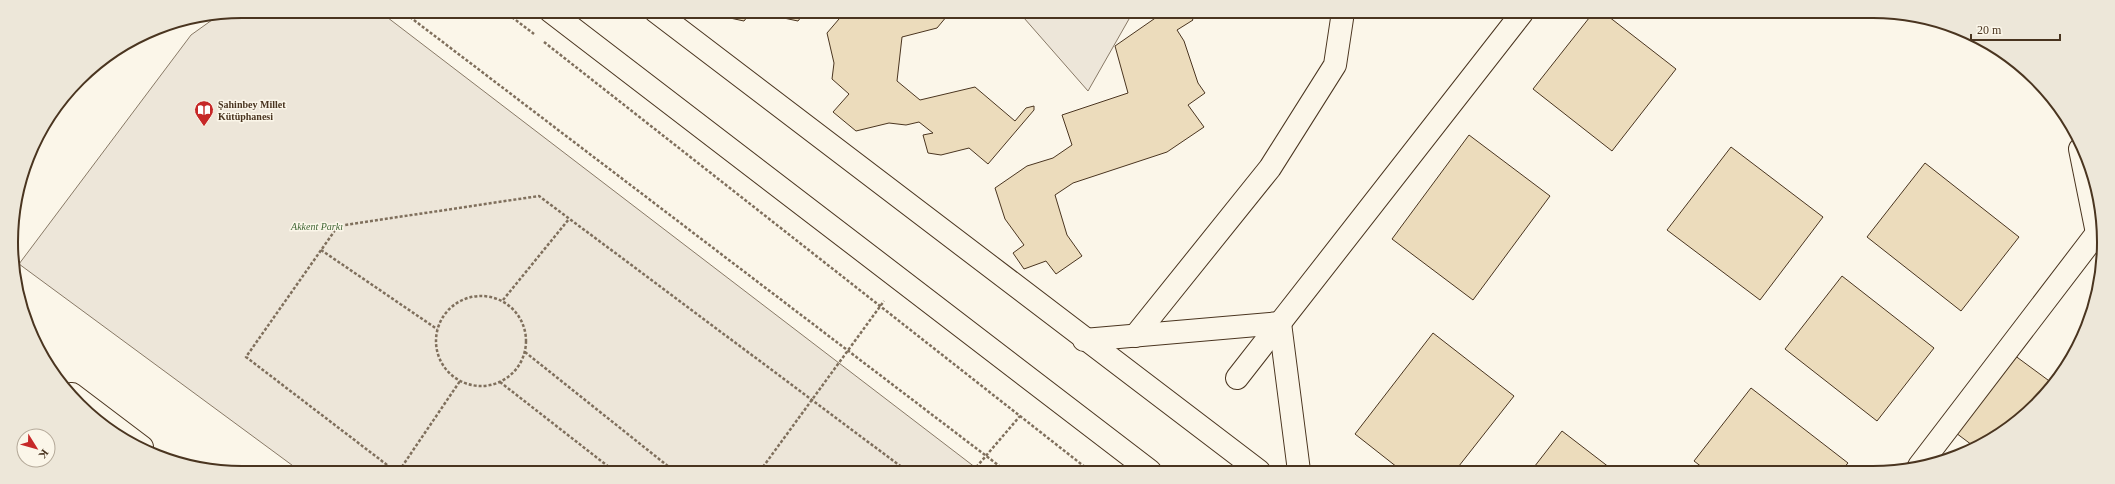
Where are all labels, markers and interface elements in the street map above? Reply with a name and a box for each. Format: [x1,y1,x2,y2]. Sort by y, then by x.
scale bar [1971,16,2060,42]
text: 20 m [1977,23,2002,37]
library icon: Şahinbey Millet Kütüphanesi [193,99,215,127]
place label: Şahinbey Millet Kütüphanesi [218,99,286,122]
park label: Akkent Parkı [290,221,343,232]
north arrow [16,428,56,468]
text: K [36,447,51,461]

